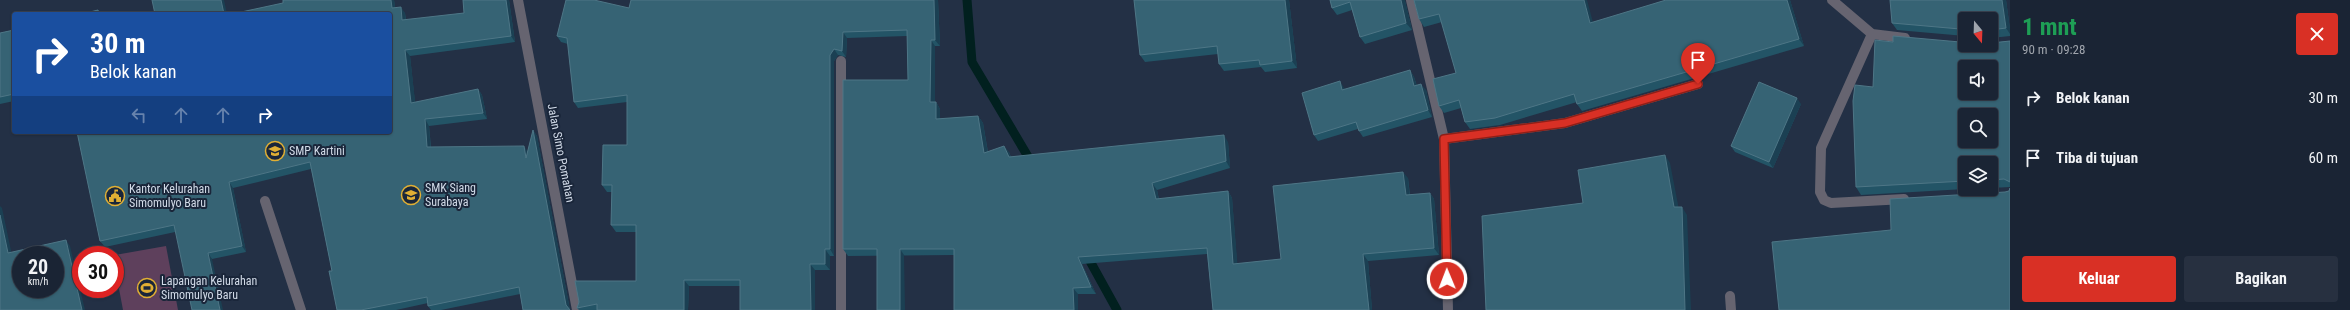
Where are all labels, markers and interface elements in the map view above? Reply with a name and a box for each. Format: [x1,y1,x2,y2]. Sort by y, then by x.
north arrow [1958,12,1998,52]
map controls [1958,12,1998,196]
text: 1 mnt [2022,13,2077,41]
button: close [2296,13,2338,55]
text: 30 m [90,27,146,60]
icon: right [24,28,76,80]
text: 90 m · 09:28 [2022,42,2085,57]
pin [1681,43,1715,84]
icon: arrive [1687,49,1709,71]
button: sound [1958,60,1998,100]
text: Belok kanan [90,61,176,82]
icon: right [2022,87,2044,109]
text: Belok kanan [2056,89,2130,107]
text: 30 m [2308,89,2338,107]
street label: Jalan Simo Pomahan [545,103,577,204]
icon: left [128,104,150,126]
icon: ahead [170,104,192,126]
icon: ahead [212,104,234,126]
icon: right [254,104,276,126]
button: search [1958,108,1998,148]
school or university icon: SMP Kartini [264,140,286,162]
place label: SMP Kartini [289,144,345,158]
icon: arrive [2022,147,2044,169]
text: Tiba di tujuan [2056,149,2138,167]
text: 60 m [2308,149,2338,167]
button: layers [1958,156,1998,196]
place label: SMK Siang Surabaya [425,181,476,209]
place label: Kantor Kelurahan Simomulyo Baru [129,182,210,210]
school or university icon: SMK Siang Surabaya [400,184,422,206]
public building icon: Kantor Kelurahan Simomulyo Baru [104,185,126,207]
speed limit sign: 30 [72,246,124,298]
text: 20 [28,255,48,279]
button: Keluar [2022,256,2176,302]
button: Bagikan [2184,256,2338,302]
position arrow [1426,258,1468,300]
place label: Lapangan Kelurahan Simomulyo Baru [161,274,257,302]
text: km/h [28,276,48,287]
sports icon: Lapangan Kelurahan Simomulyo Baru [136,277,158,299]

